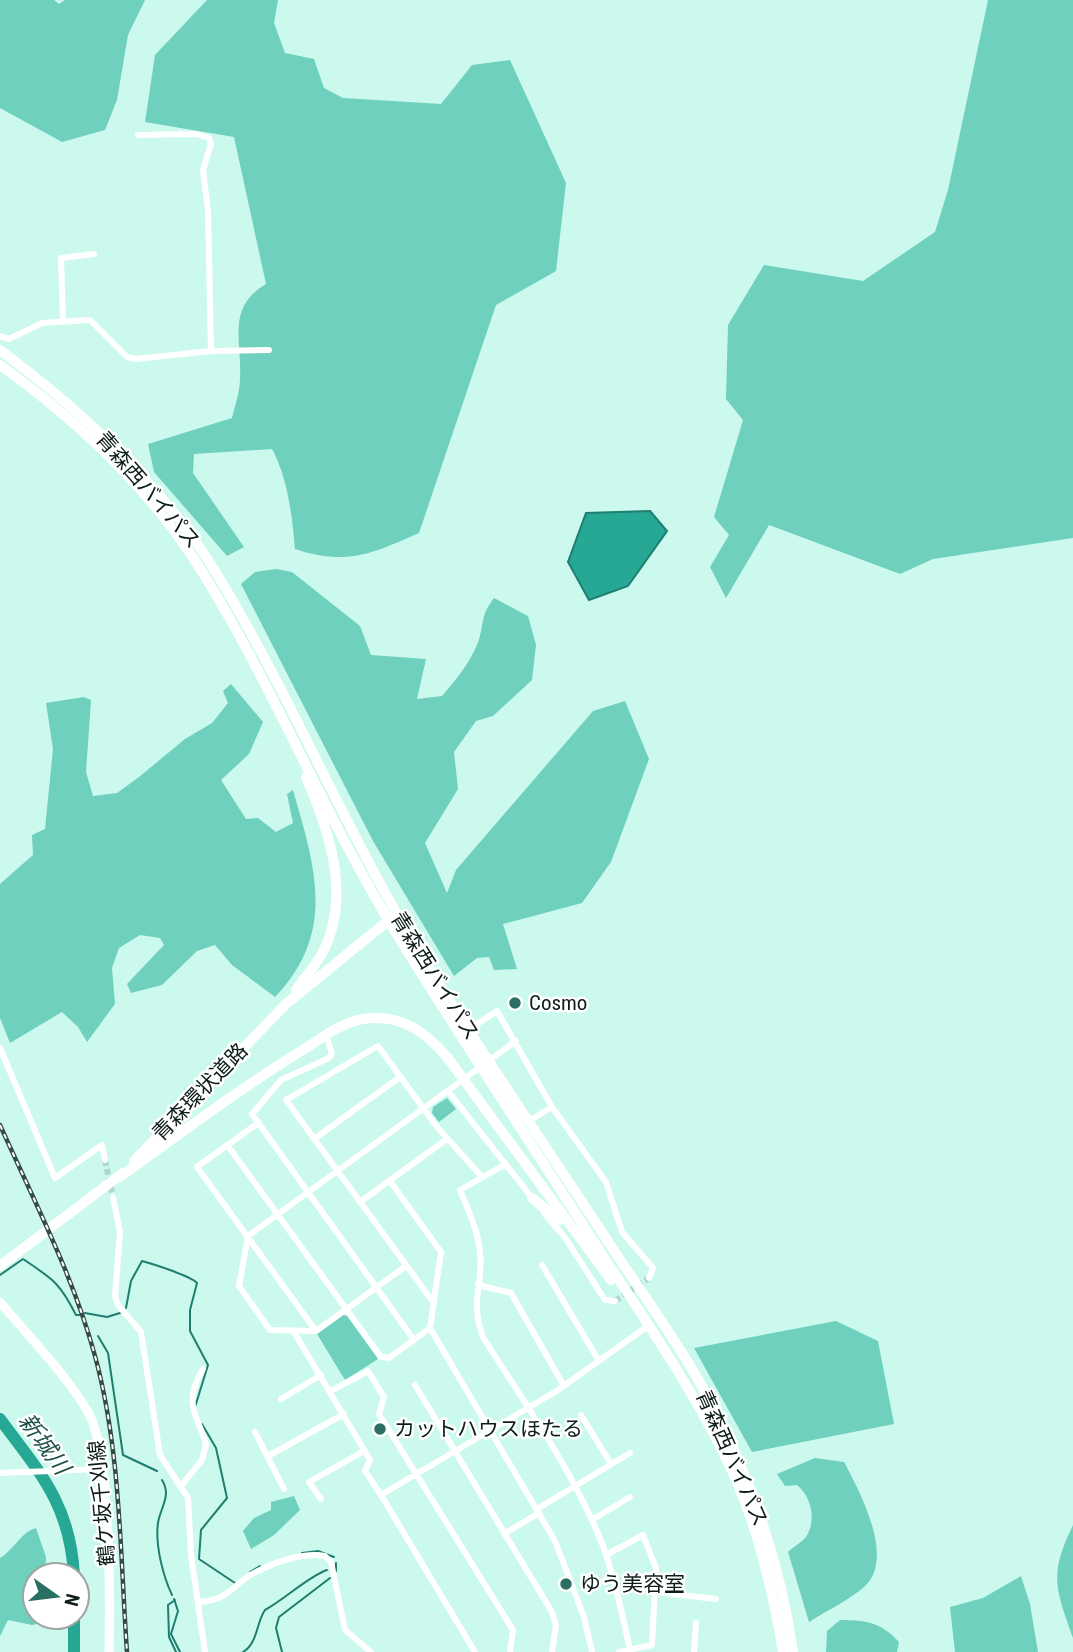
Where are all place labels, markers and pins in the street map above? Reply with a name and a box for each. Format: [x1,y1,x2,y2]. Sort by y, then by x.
place label: Cosmo [529,991,587,1015]
marker: Cosmo [507,995,523,1011]
place label: カットハウスほたる [394,1417,583,1441]
marker: カットハウスほたる [372,1421,388,1437]
place label: ゆう美容室 [580,1572,685,1596]
marker: ゆう美容室 [558,1576,574,1592]

